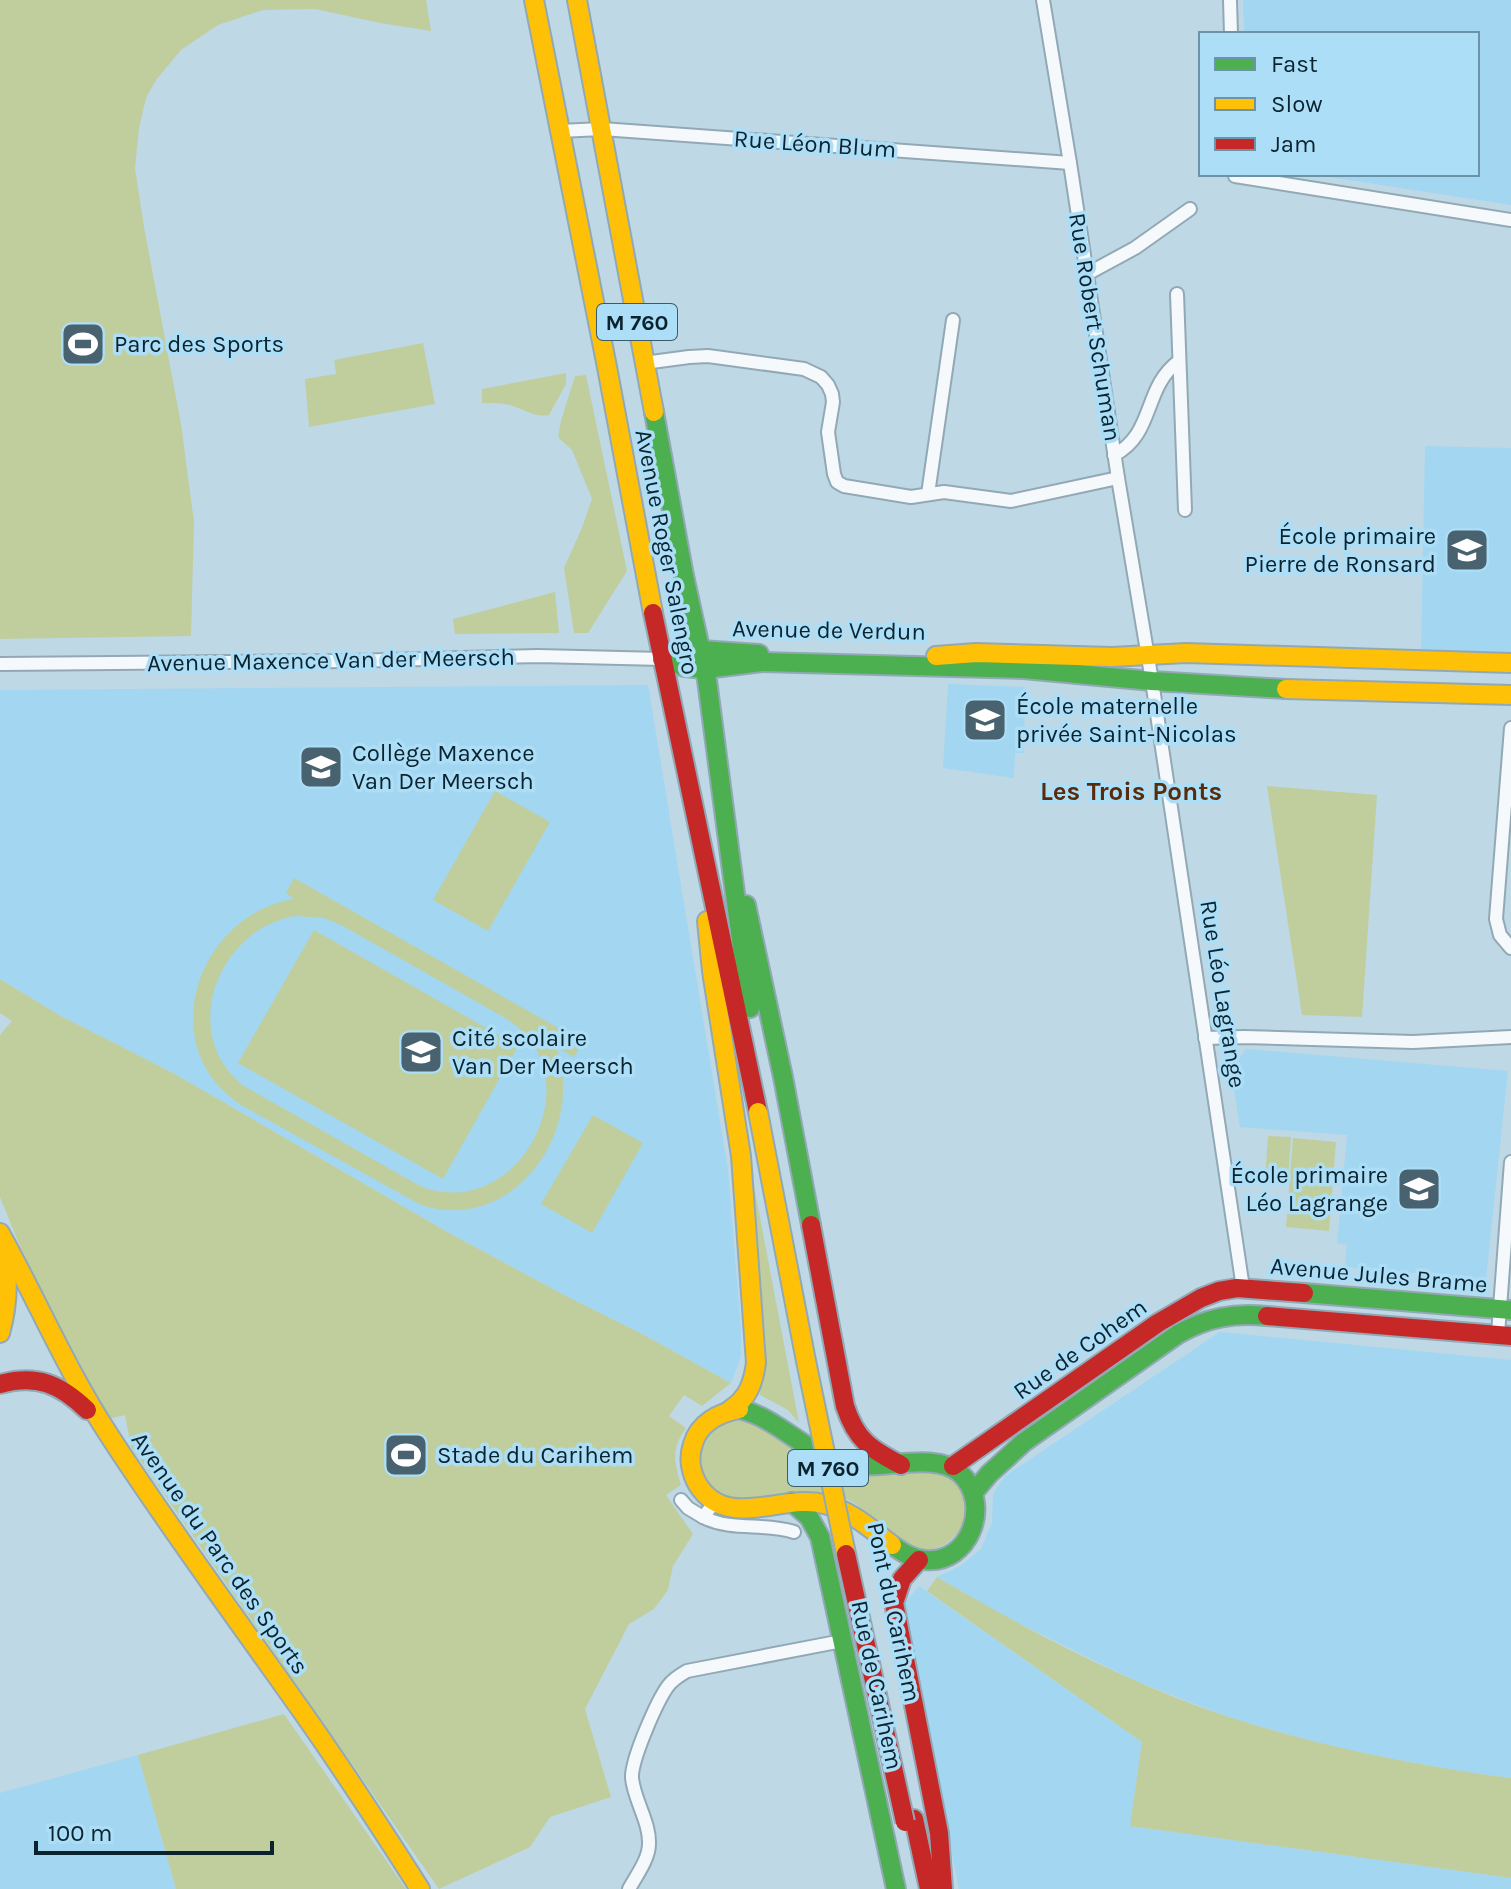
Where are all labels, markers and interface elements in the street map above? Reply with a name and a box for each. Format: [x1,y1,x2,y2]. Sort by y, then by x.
legend [1199,32,1479,176]
text: Fast [1271,50,1318,78]
text: Slow [1271,90,1323,118]
street label: Rue Léon Blum [733,124,897,164]
text: Jam [1271,130,1316,158]
street label: Rue Robert Schuman [1063,211,1127,443]
road number: M 760 [597,304,677,340]
sports icon: Parc des Sports [59,320,107,368]
place label: Parc des Sports [114,330,284,358]
street label: Avenue Roger Salengro [629,427,705,677]
place label: École primaire Pierre de Ronsard [1245,521,1436,578]
school or university icon: École primaire Pierre de Ronsard [1443,526,1491,574]
street label: Avenue de Verdun [732,614,926,646]
street label: Avenue Maxence Van der Meersch [147,643,515,677]
place label: École maternelle privée Saint-Nicolas [1016,691,1237,748]
school or university icon: École maternelle privée Saint-Nicolas [961,696,1009,744]
place label: Collège Maxence Van Der Meersch [352,739,535,795]
school or university icon: Collège Maxence Van Der Meersch [297,743,345,791]
district label: Les Trois Ponts [1040,776,1222,807]
street label: Rue Léo Lagrange [1194,898,1252,1090]
place label: Cité scolaire Van Der Meersch [452,1024,634,1080]
school or university icon: Cité scolaire Van Der Meersch [397,1028,445,1076]
place label: École primaire Léo Lagrange [1231,1160,1388,1217]
school or university icon: École primaire Léo Lagrange [1395,1165,1443,1213]
street label: Avenue Jules Brame [1269,1252,1489,1298]
street label: Rue de Cohem [1008,1293,1152,1405]
street label: Avenue du Parc des Sports [126,1427,314,1679]
sports icon: Stade du Carihem [382,1431,430,1479]
place label: Stade du Carihem [437,1441,633,1469]
road number: M 760 [788,1450,868,1486]
street label: Pont du Carihem [861,1520,927,1704]
street label: Rue de Carihem [845,1598,909,1772]
scale bar [36,1805,272,1855]
text: 100 m [48,1819,113,1847]

